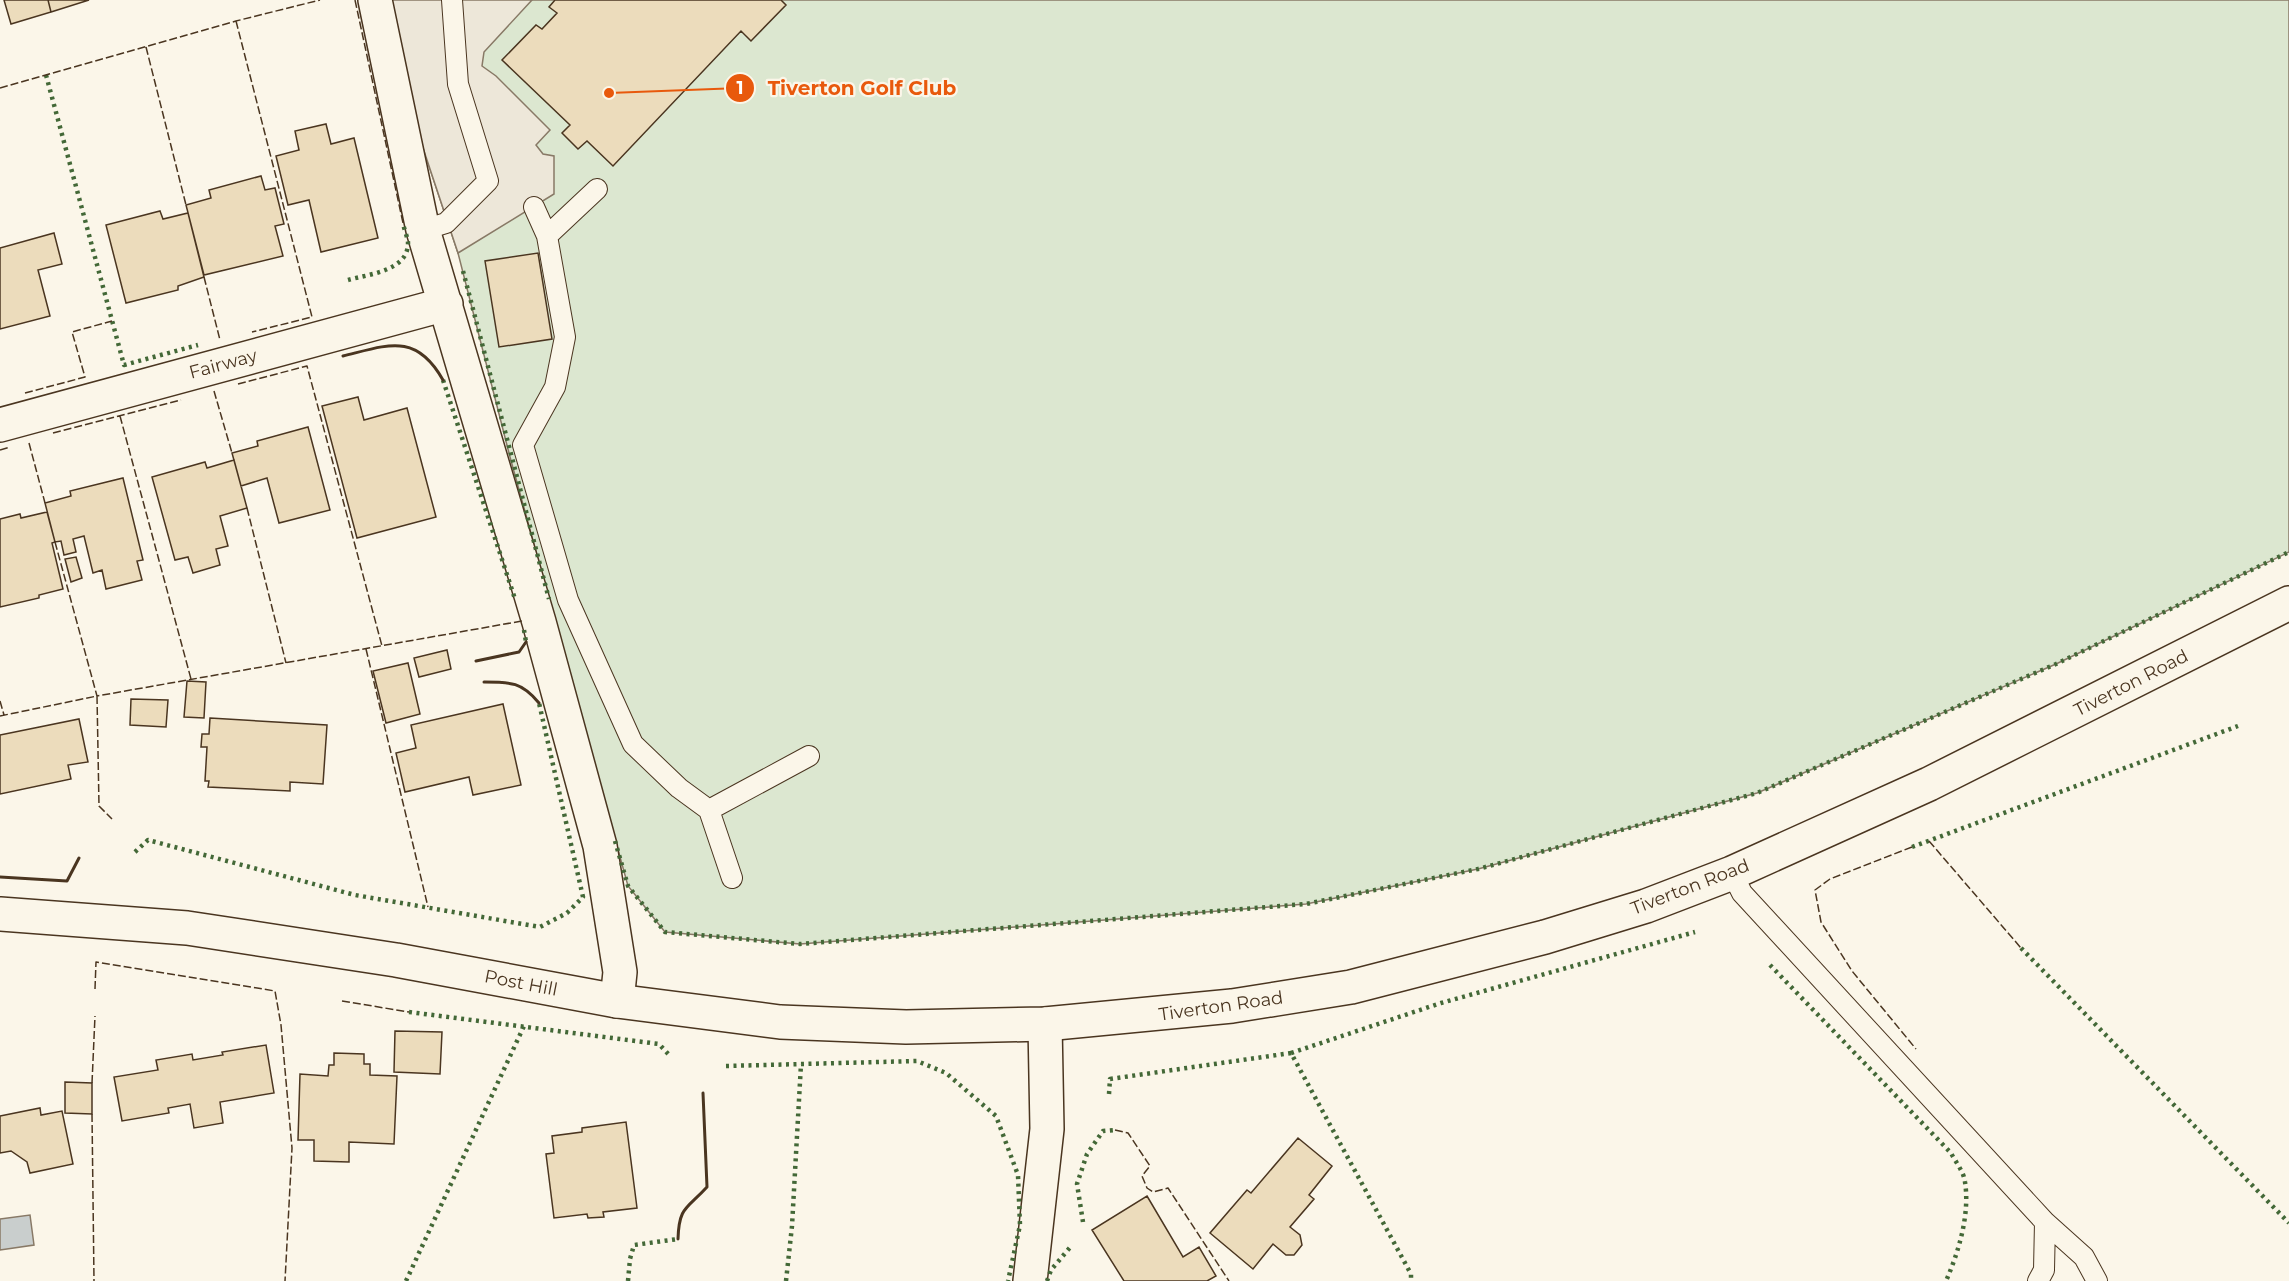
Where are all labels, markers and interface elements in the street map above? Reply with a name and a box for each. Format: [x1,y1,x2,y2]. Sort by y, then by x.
callout: Tiverton Golf Club [725,69,968,107]
text: Tiverton Golf Club [768,76,956,100]
text: 1 [736,77,744,99]
street label: Fairway [187,344,260,384]
street label: Tiverton Road [2070,645,2192,721]
street label: Tiverton Road [1628,854,1752,920]
street label: Post Hill [483,965,559,1001]
street label: Tiverton Road [1157,986,1285,1026]

